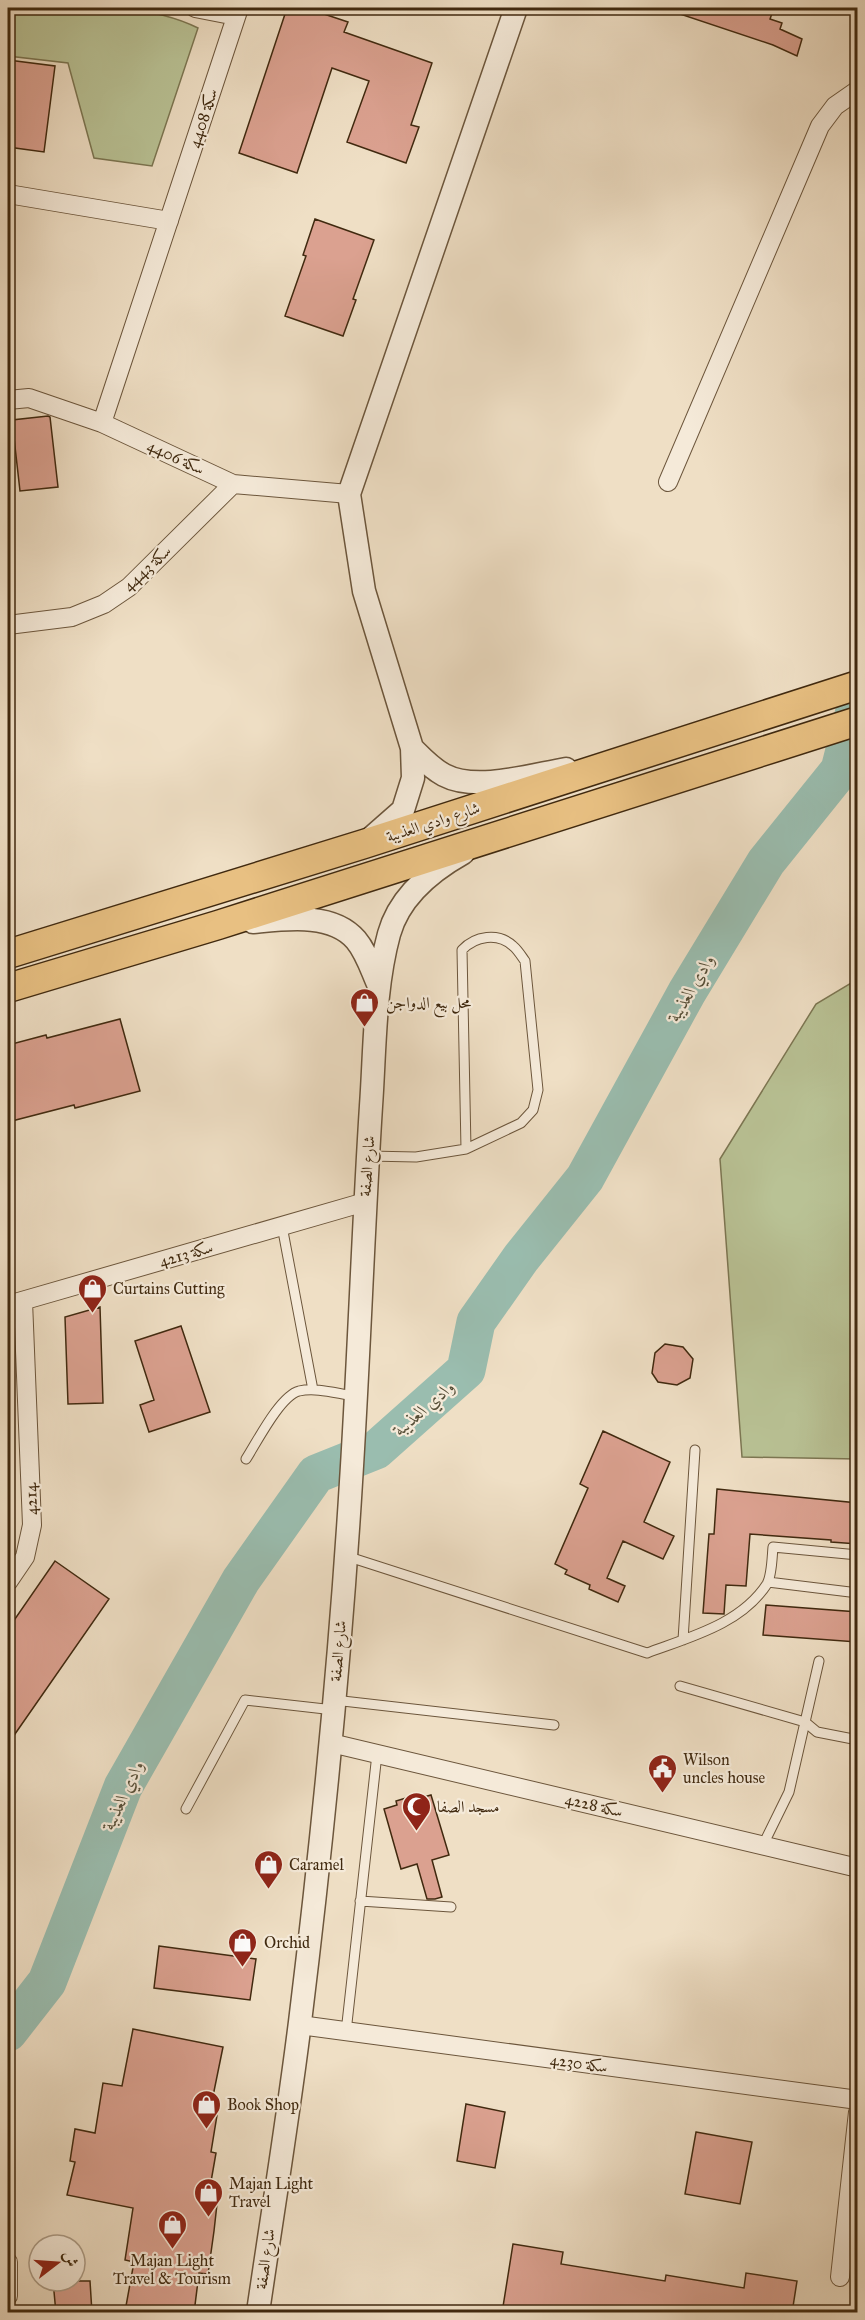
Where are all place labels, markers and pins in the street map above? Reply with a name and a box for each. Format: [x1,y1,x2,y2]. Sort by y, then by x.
shop icon: محل بيع الدواجن [349,986,381,1028]
place label: محل بيع الدواجن [386,993,471,1018]
shop icon: Curtains Cutting [76,1272,108,1314]
place label: Curtains Cutting [113,1279,225,1299]
place label: Wilson uncles house [683,1750,766,1787]
public building icon: Wilson uncles house [646,1752,678,1794]
mosque icon: مسجد الصفا [400,1790,432,1832]
place label: مسجد الصفا [437,1797,499,1816]
shop icon: Caramel [252,1848,284,1890]
place label: Caramel [289,1855,344,1874]
shop icon: Orchid [227,1926,259,1968]
place label: Orchid [264,1933,310,1952]
shop icon: Book Shop [190,2088,222,2130]
place label: Book Shop [227,2095,299,2114]
place label: Majan Light Travel [229,2174,314,2211]
shop icon: Majan Light Travel [192,2176,224,2218]
shop icon: Majan Light Travel & Tourism [156,2208,188,2250]
place label: Majan Light Travel & Tourism [113,2251,232,2288]

